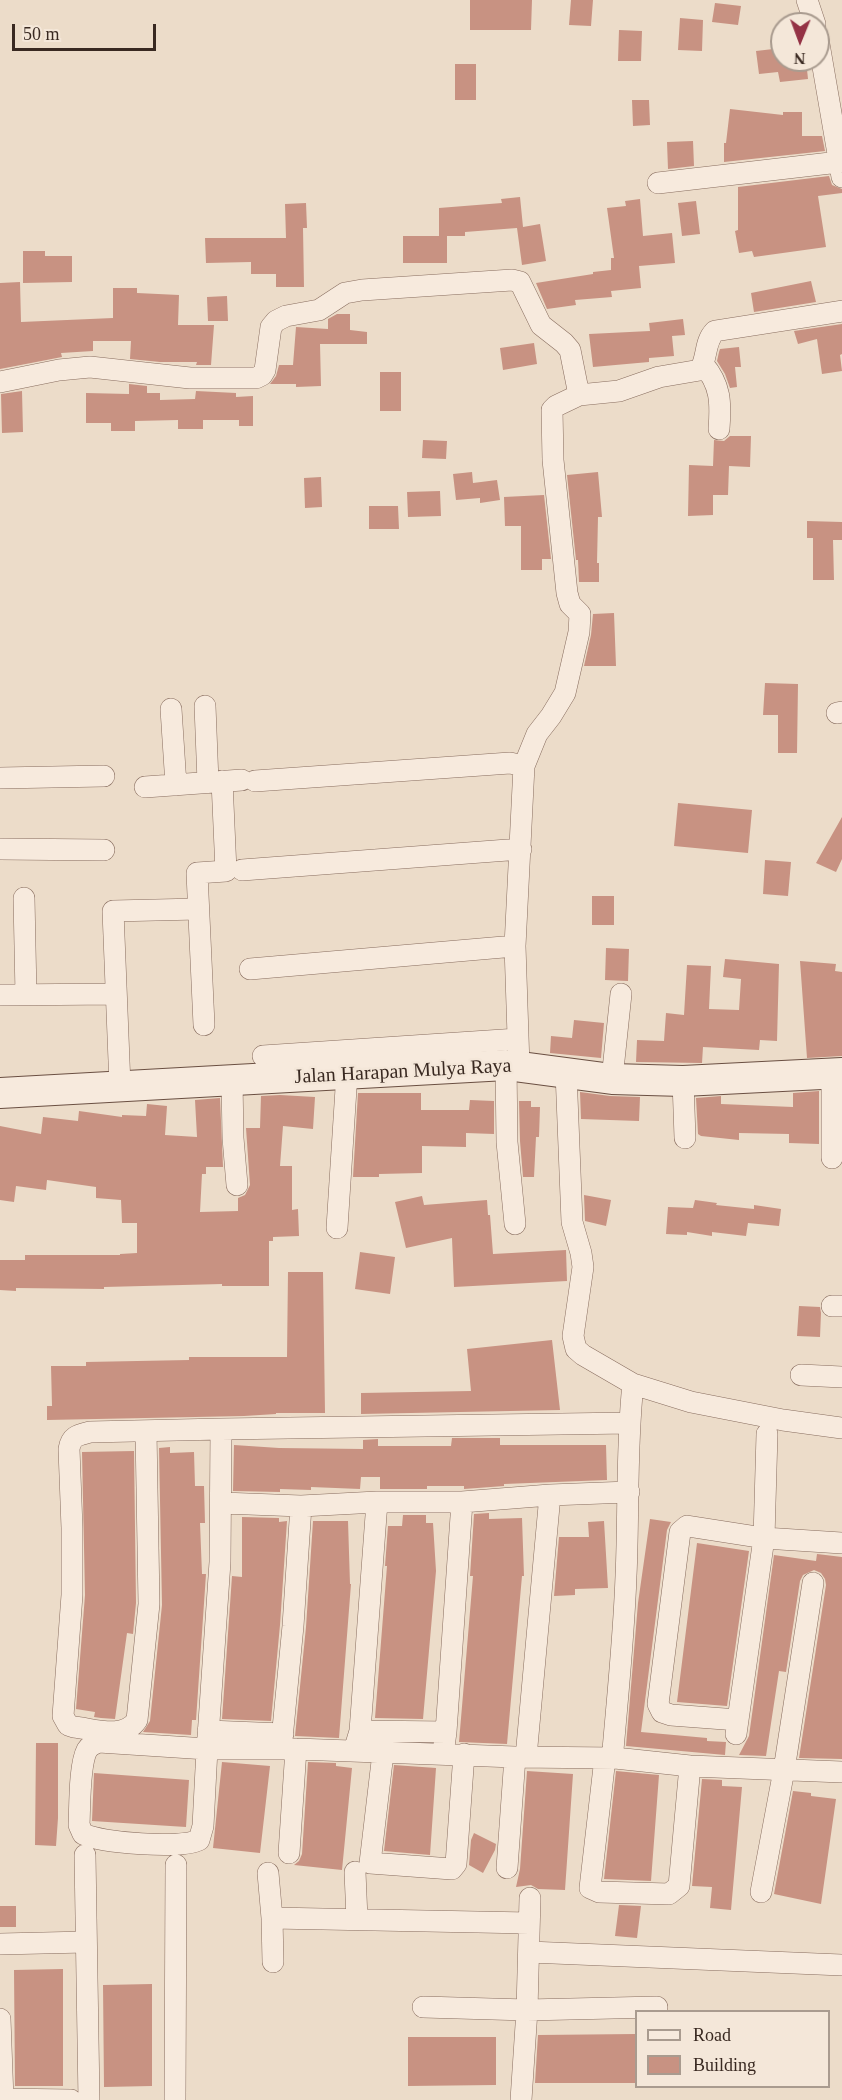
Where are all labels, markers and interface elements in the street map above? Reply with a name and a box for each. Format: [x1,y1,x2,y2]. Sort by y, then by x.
scale bar [15,12,159,50]
north arrow [770,12,830,72]
text: 50 m [23,24,60,44]
text: N [794,50,806,67]
street label: Jalan Harapan Mulya Raya [294,1054,512,1090]
legend [635,2010,830,2088]
text: Road [693,2025,731,2045]
text: Building [693,2055,756,2075]

